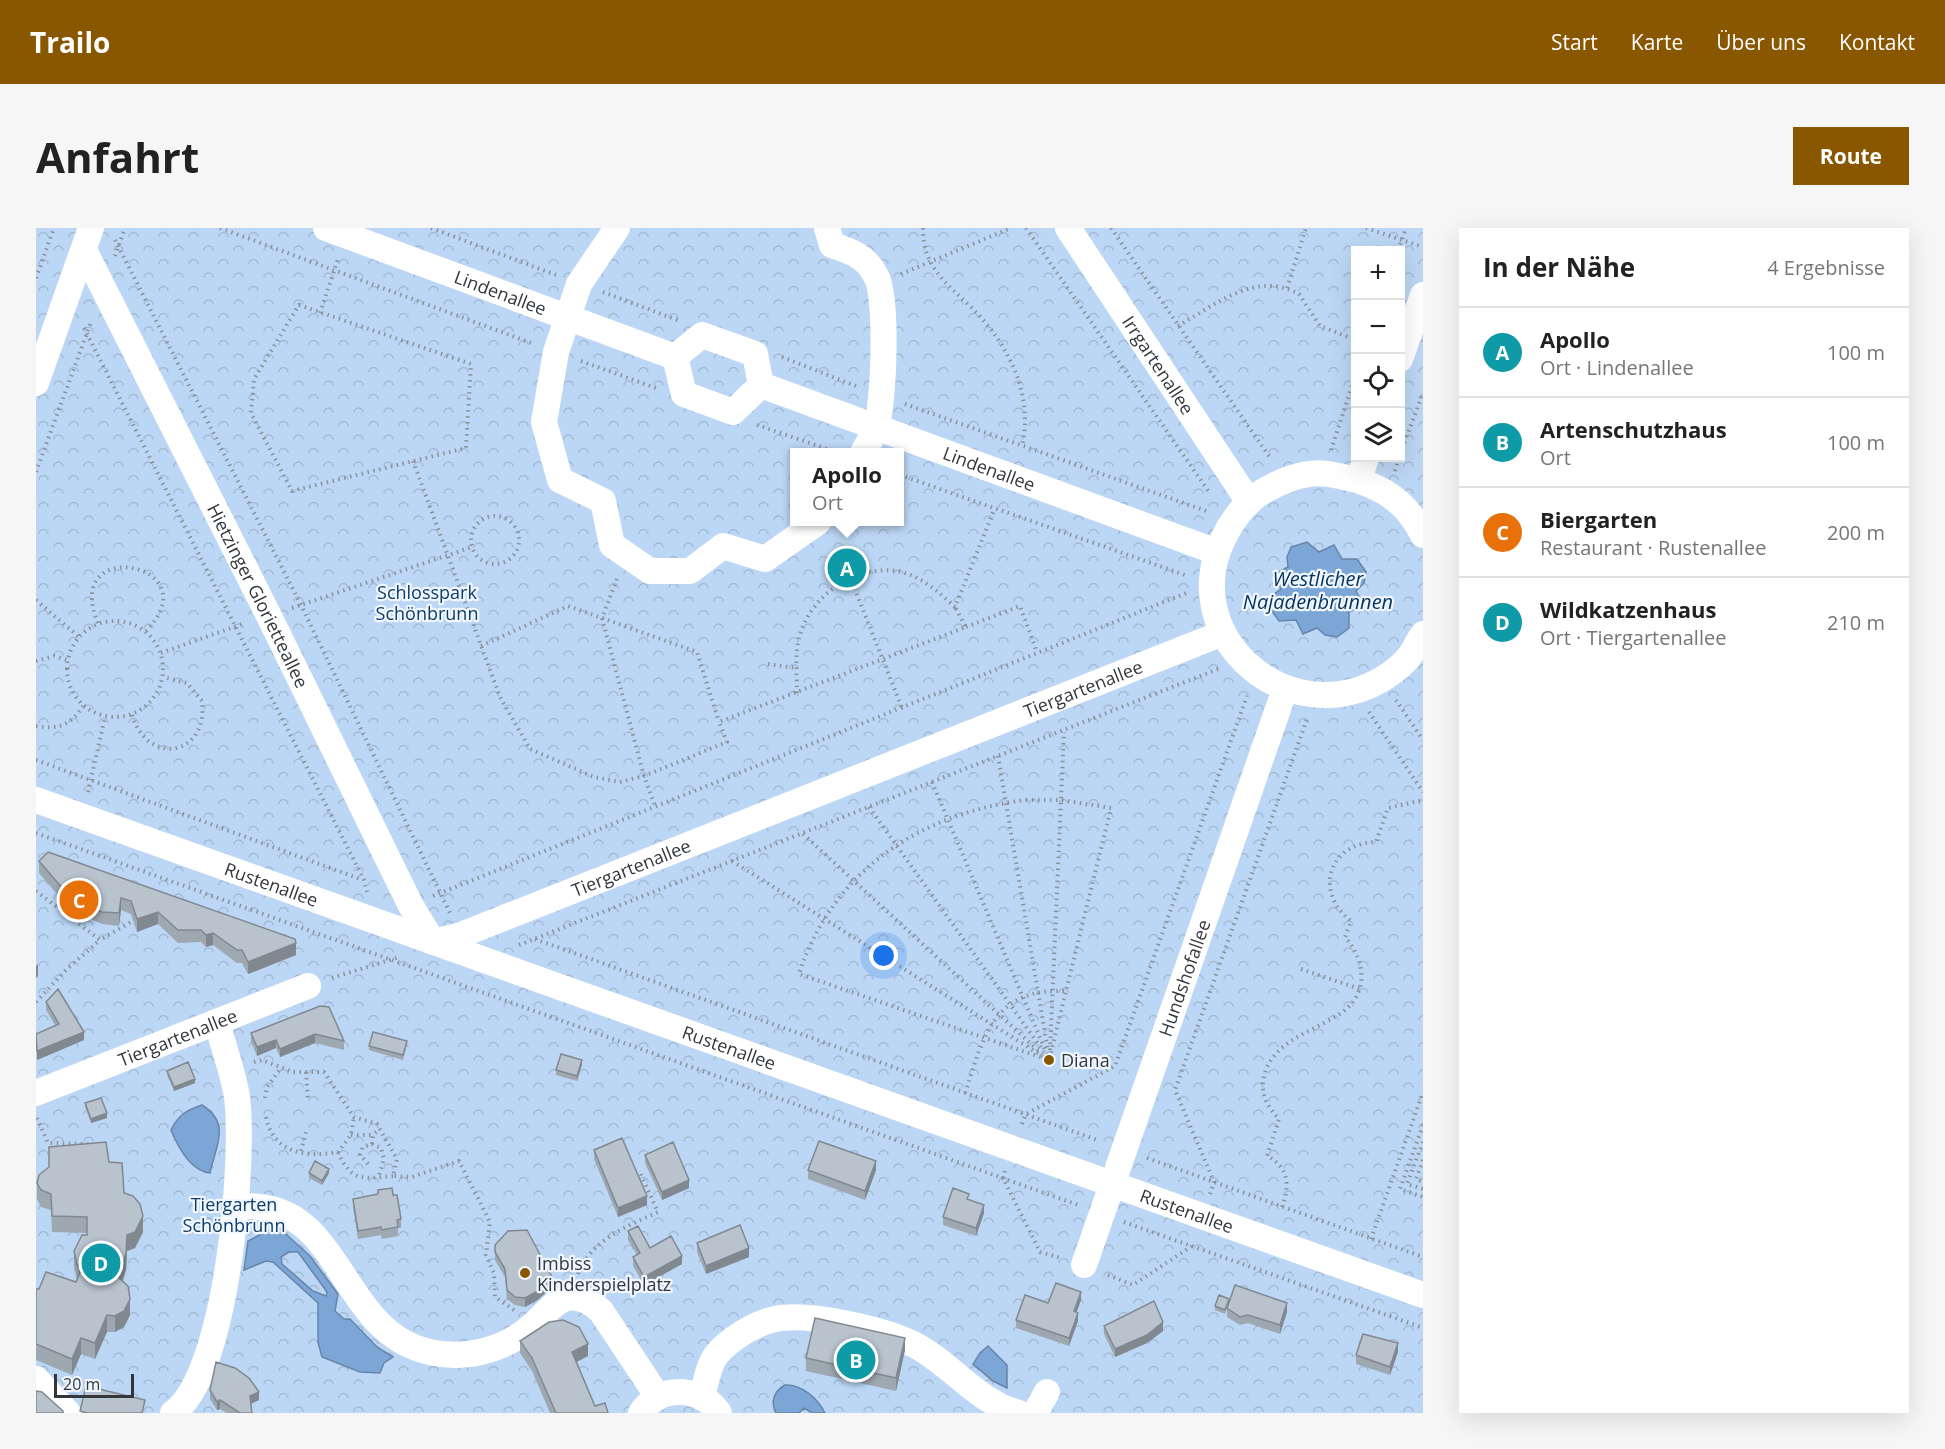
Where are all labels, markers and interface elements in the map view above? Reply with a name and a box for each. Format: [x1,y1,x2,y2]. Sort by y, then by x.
text: Trailo [30,23,110,61]
text: Start [1551,28,1598,56]
text: Karte [1631,28,1683,56]
text: Über uns [1716,28,1806,56]
text: Kontakt [1839,28,1915,56]
button: Route [1793,127,1909,185]
text: Anfahrt [36,128,199,185]
map controls [1351,246,1405,462]
button: + [1351,246,1405,300]
text: In der Nähe [1483,249,1635,285]
text: 4 Ergebnisse [1767,254,1885,281]
street label: Lindenallee [451,265,550,320]
button: − [1351,300,1405,354]
street label: Irrgartenallee [1117,311,1200,419]
text: Apollo [1540,324,1610,354]
text: A [1496,339,1509,366]
text: 100 m [1827,339,1885,366]
button: locate [1351,354,1405,408]
text: Ort · Lindenallee [1540,354,1694,381]
button: layers [1351,408,1405,462]
text: Artenschutzhaus [1540,414,1727,444]
text: B [1496,429,1509,456]
text: 100 m [1827,429,1885,456]
street label: Lindenallee [940,441,1039,496]
text: Ort [1540,444,1571,471]
popup [790,448,904,526]
text: Apollo [812,459,882,489]
text: Ort [812,489,843,516]
street label: Hietzinger Glorietteallee [202,499,314,692]
text: Biergarten [1540,504,1657,534]
text: C [1496,519,1509,546]
text: 200 m [1827,519,1885,546]
text: Restaurant · Rustenallee [1540,534,1766,561]
pin: A [828,546,866,590]
water label: Westlicher Najadenbrunnen [1243,565,1393,615]
park label: Schlosspark Schönbrunn [376,580,478,625]
text: Wildkatzenhaus [1540,594,1716,624]
text: D [1495,609,1510,636]
text: 210 m [1827,609,1885,636]
text: Ort · Tiergartenallee [1540,624,1726,651]
street label: Tiergartenallee [1020,654,1146,723]
street label: Tiergartenallee [568,833,694,902]
street label: Rustenallee [221,856,321,912]
pin: C [60,878,99,922]
street label: Hundshofallee [1153,916,1216,1040]
your location [869,941,898,970]
street label: Tiergartenallee [114,1003,240,1072]
street label: Rustenallee [679,1020,779,1075]
place label: Diana [1061,1048,1110,1072]
marker: Diana [1042,1053,1056,1067]
street label: Rustenallee [1137,1183,1237,1238]
park label: Tiergarten Schönbrunn [183,1192,285,1237]
pin: D [82,1240,120,1286]
place label: Imbiss Kinderspielplatz [537,1251,671,1296]
marker: Imbiss Kinderspielplatz [518,1266,532,1280]
pin: B [836,1338,876,1382]
scale bar [54,1371,134,1398]
text: 20 m [63,1373,100,1395]

